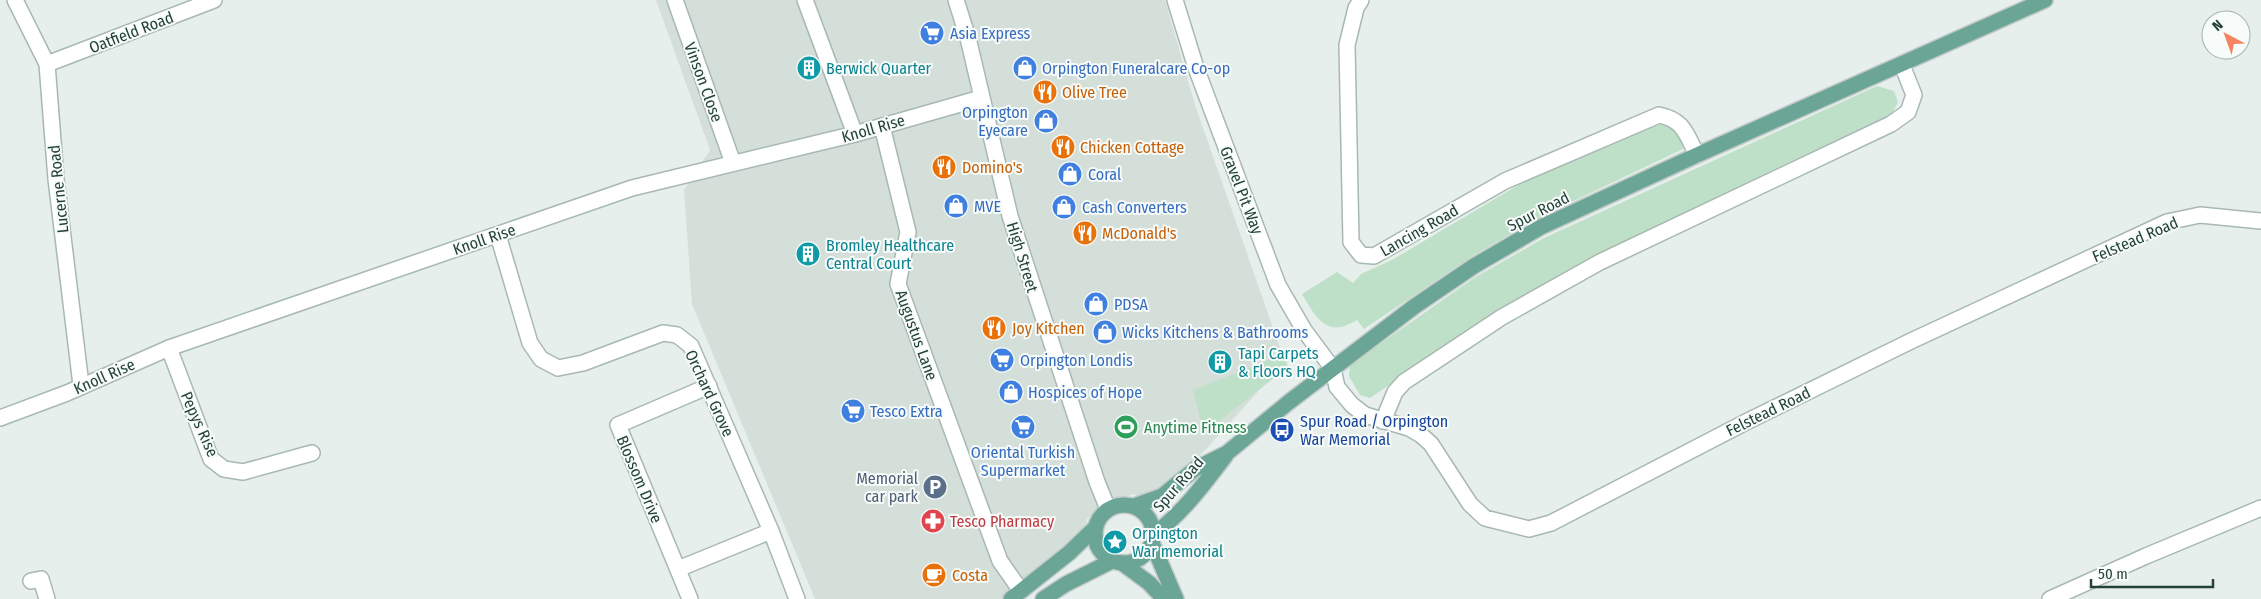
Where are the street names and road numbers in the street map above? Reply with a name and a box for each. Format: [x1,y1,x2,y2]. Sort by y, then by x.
street label: Oatfield Road [86,8,176,57]
street label: Vinson Close [680,40,727,125]
street label: Knoll Rise [839,110,907,147]
street label: Lucerne Road [44,144,73,234]
street label: Gravel Pit Way [1216,144,1267,238]
street label: Spur Road [1504,188,1573,235]
street label: Lancing Road [1377,200,1462,260]
street label: Felstead Road [2089,213,2181,266]
street label: Knoll Rise [450,220,518,259]
street label: High Street [1003,220,1042,295]
street label: Augustus Lane [891,287,942,383]
street label: Orchard Grove [681,347,738,440]
street label: Knoll Rise [71,355,138,398]
street label: Felstead Road [1723,383,1814,440]
street label: Pepys Rise [177,389,222,460]
street label: Blossom Drive [613,433,667,526]
street label: Spur Road [1149,453,1208,516]

